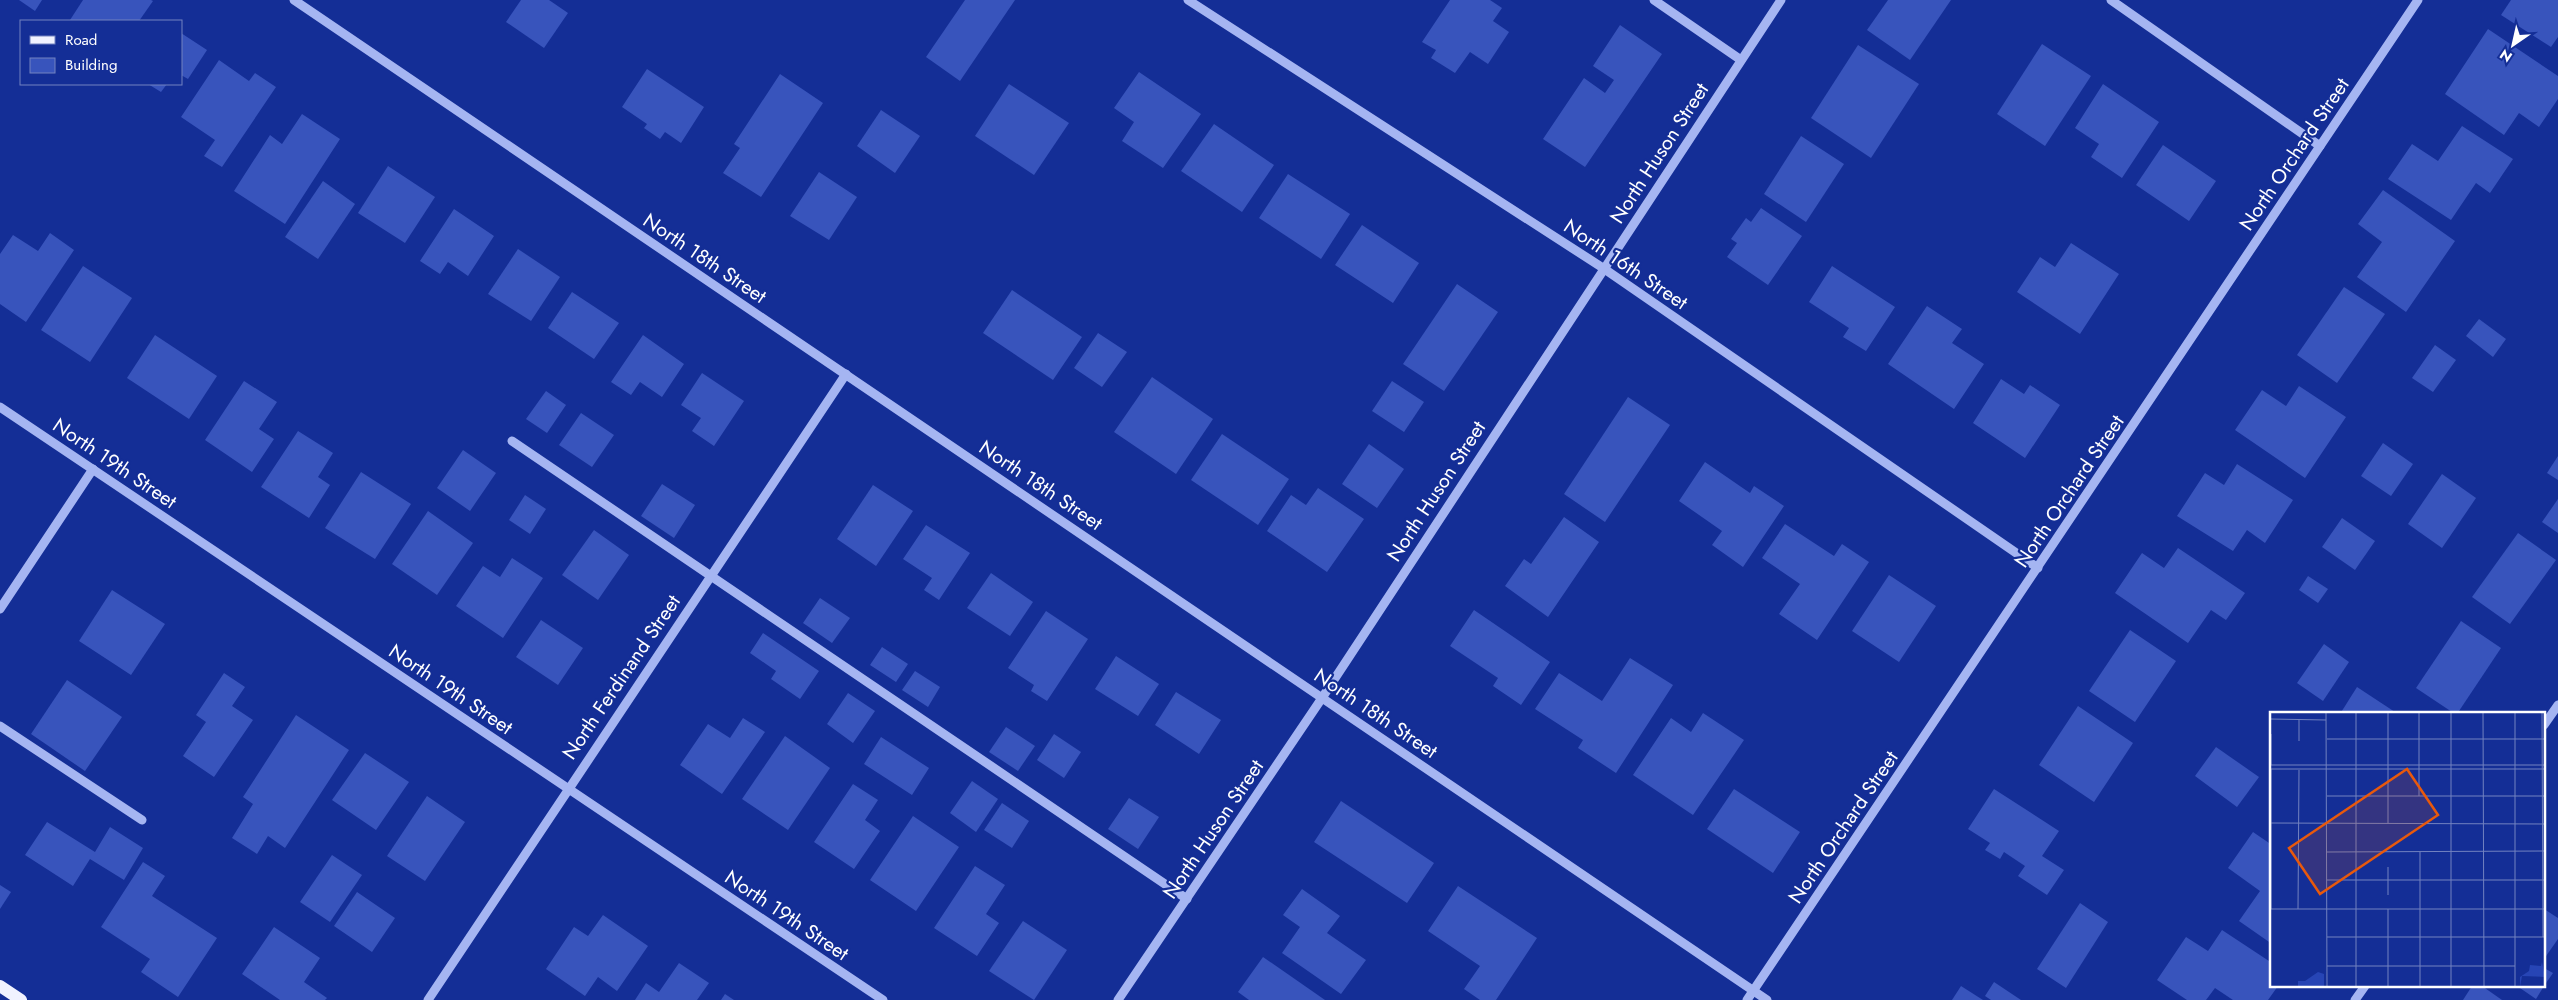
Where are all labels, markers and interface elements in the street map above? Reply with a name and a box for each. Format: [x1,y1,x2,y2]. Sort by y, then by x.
legend [20,20,182,85]
north arrow [2488,20,2538,70]
text: Road [65,29,97,51]
text: N [2496,44,2516,67]
text: Building [65,54,117,76]
street label: North Orchard Street [2232,72,2356,236]
street label: North Huson Street [1603,77,1716,229]
street label: North 18th Street [637,206,772,311]
street label: North 16th Street [1558,212,1694,317]
street label: North Orchard Street [2007,409,2131,573]
street label: North 19th Street [47,411,183,516]
street label: North Huson Street [1380,415,1493,567]
street label: North 18th Street [973,433,1108,538]
street label: North Ferdinand Street [555,589,688,766]
street label: North 19th Street [383,637,519,742]
street label: North 18th Street [1308,661,1443,766]
inset map [2270,712,2546,988]
street label: North Orchard Street [1781,745,1905,909]
street label: North Huson Street [1156,754,1271,905]
street label: North 19th Street [719,863,855,968]

